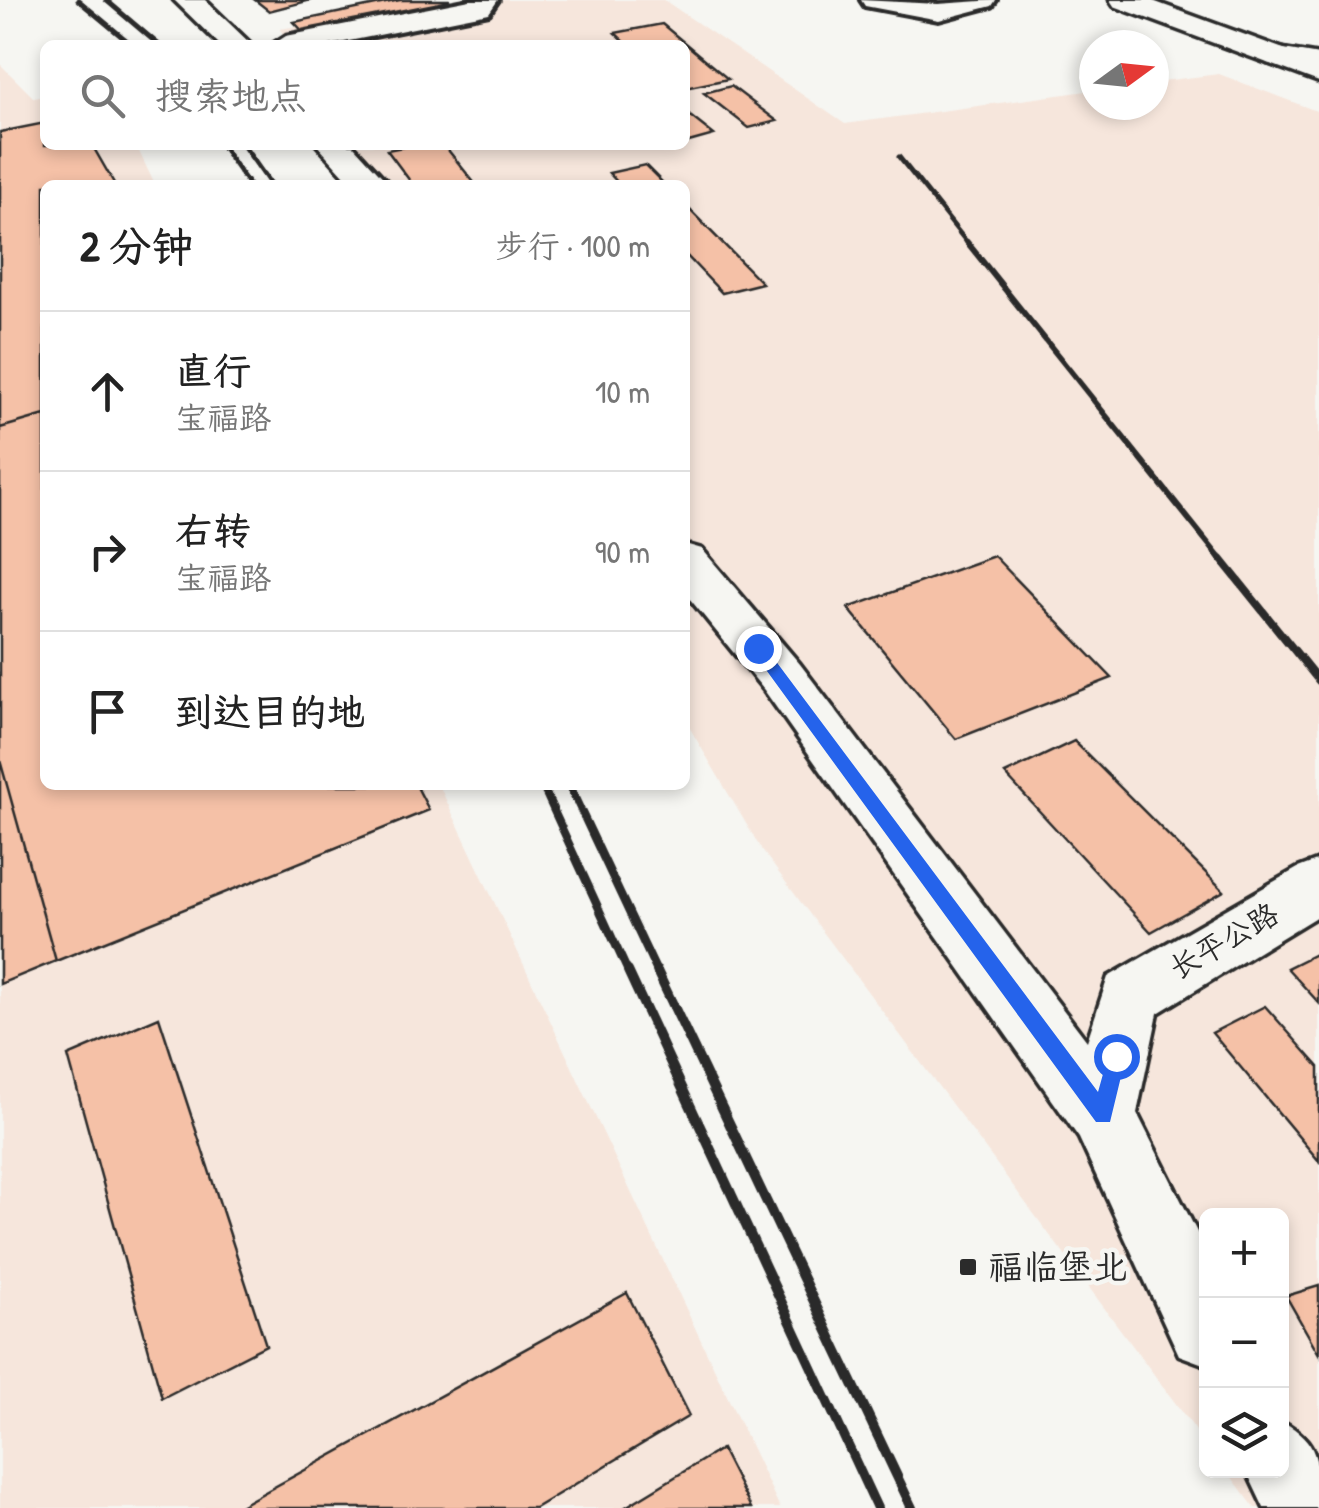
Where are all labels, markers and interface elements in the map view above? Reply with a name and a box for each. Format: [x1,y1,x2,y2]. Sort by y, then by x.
north arrow [1079,30,1169,120]
search box [40,40,690,150]
icon: search [75,68,130,123]
text: 搜索地点 [155,69,307,121]
text: 2 分钟 [80,217,193,274]
text: 步行 · 100 m [495,224,650,267]
text: 直行 [175,344,251,396]
icon: ahead [80,364,135,419]
text: 10 m [595,370,650,413]
text: 宝福路 [175,396,271,439]
text: 右转 [175,504,251,556]
icon: right [80,524,135,579]
text: 90 m [595,530,650,573]
text: 宝福路 [175,556,271,599]
route end [736,626,782,672]
icon: arrive [80,684,135,739]
text: 到达目的地 [175,685,365,737]
street label: 长平公路 [1162,893,1285,987]
route start [1094,1034,1140,1080]
map controls [1199,1208,1289,1478]
button: + [1199,1208,1289,1298]
place label: 福临堡北 [988,1243,1128,1290]
marker: 福临堡北 [957,1256,979,1278]
button: − [1199,1298,1289,1388]
button: layers [1199,1388,1289,1478]

